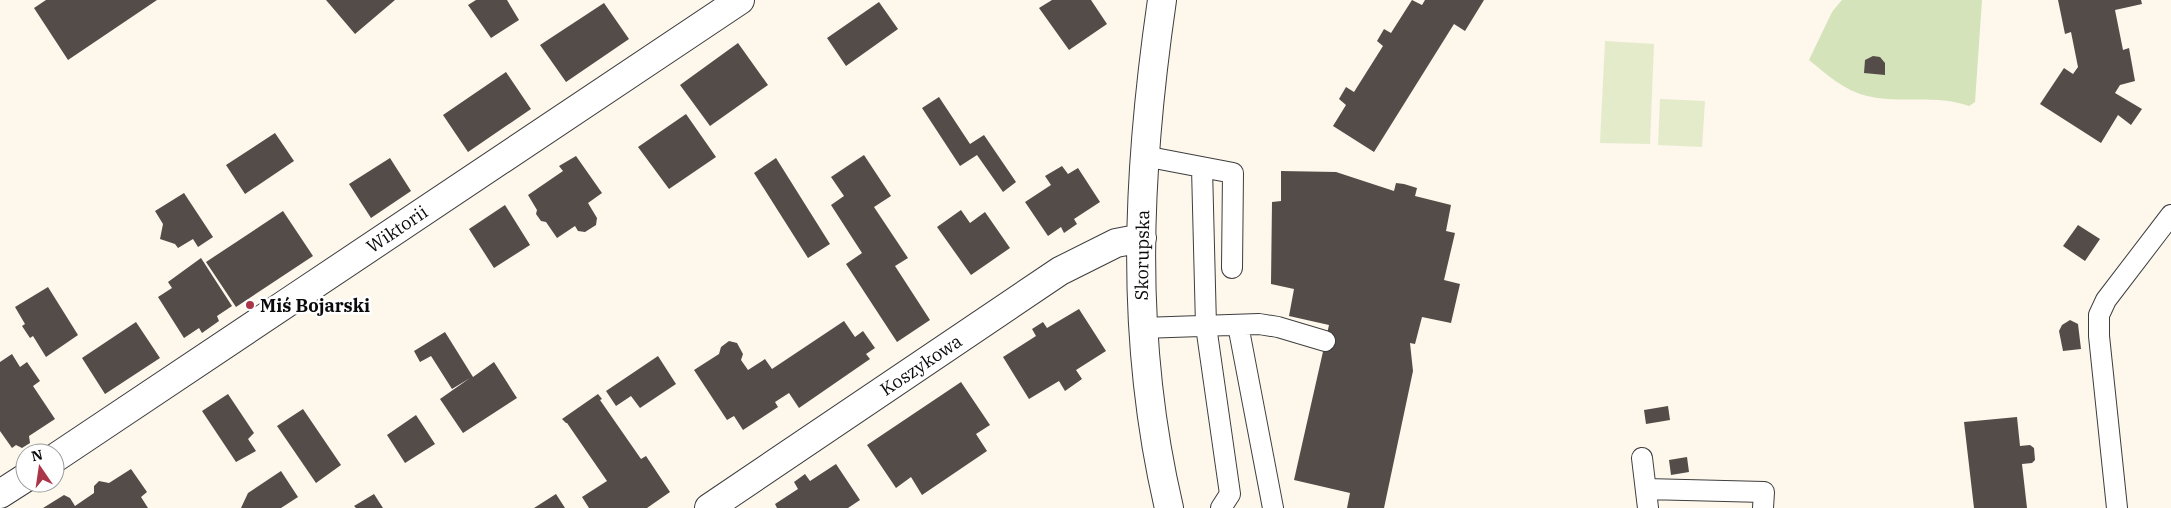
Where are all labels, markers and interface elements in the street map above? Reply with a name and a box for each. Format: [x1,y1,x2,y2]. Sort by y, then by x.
street label: Wiktorii [362,200,432,258]
street label: Skorupska [1130,209,1154,301]
place label: Miś Bojarski [260,294,370,317]
marker: Miś Bojarski [244,299,256,311]
street label: Koszykowa [876,329,966,401]
north arrow [15,443,65,493]
text: N [30,445,44,465]

